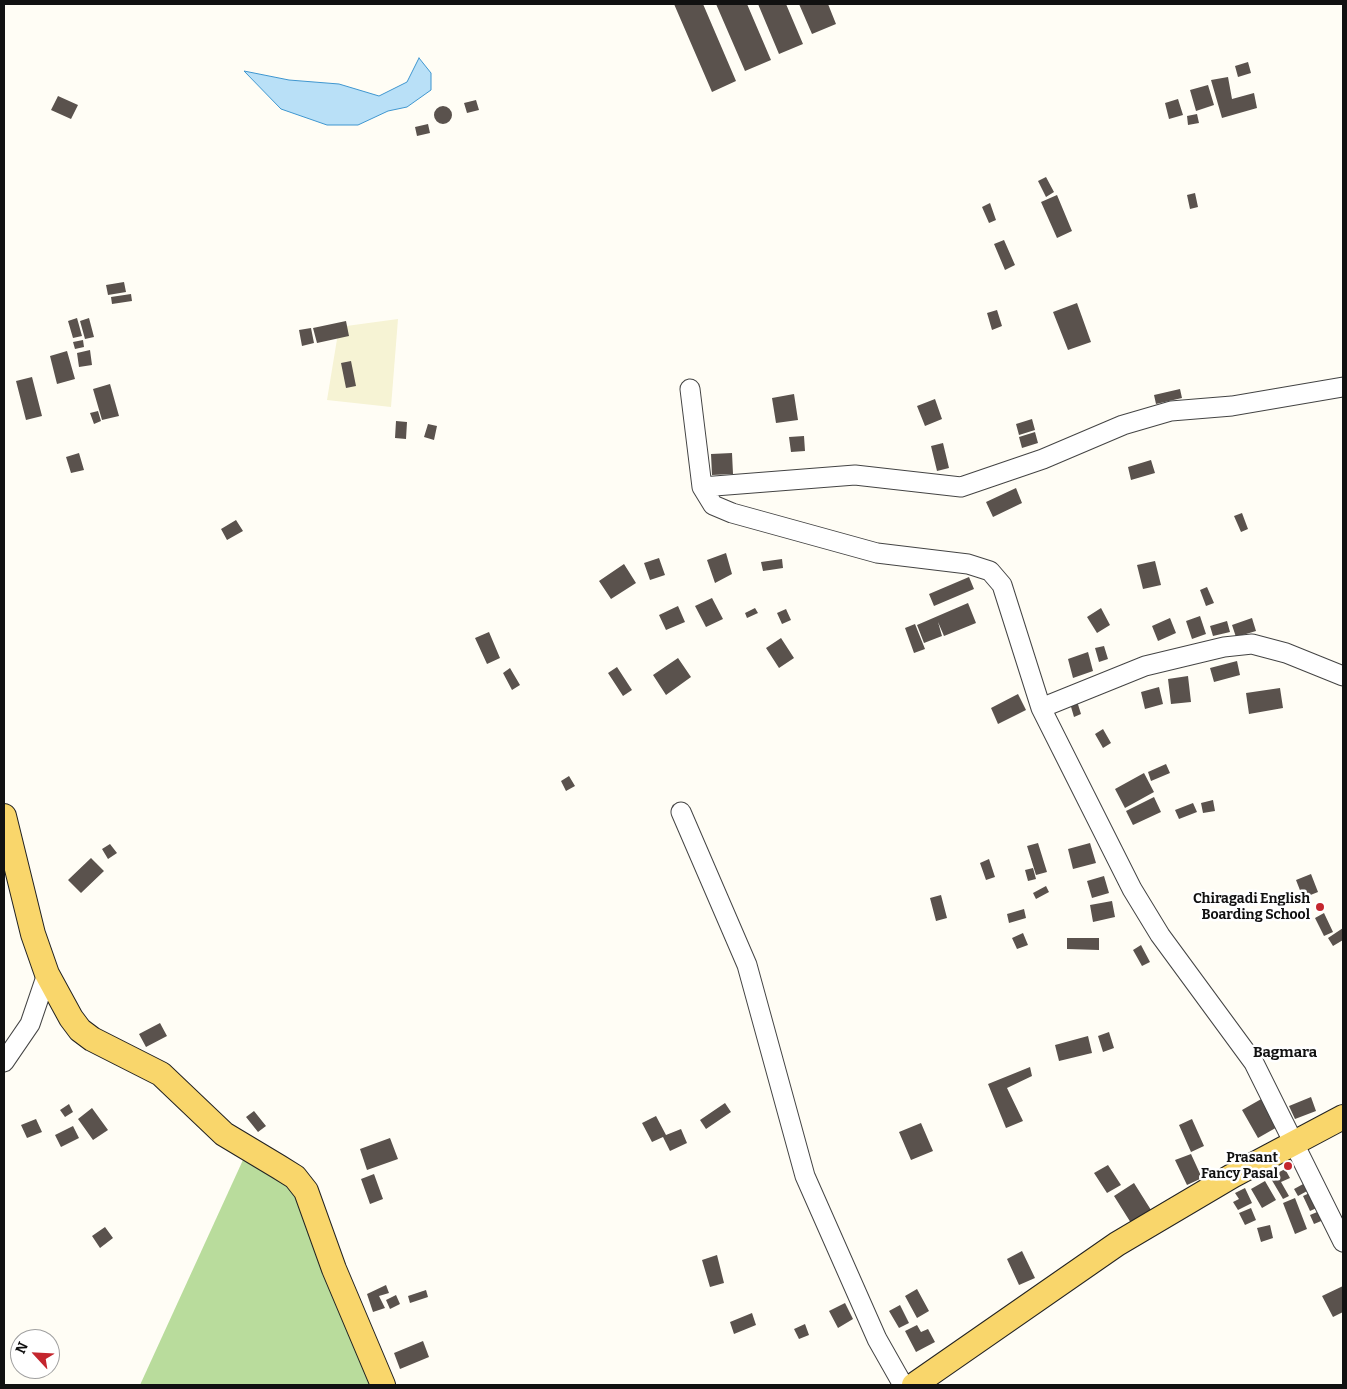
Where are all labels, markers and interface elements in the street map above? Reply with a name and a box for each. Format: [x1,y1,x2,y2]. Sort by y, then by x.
place label: Chiragadi English Boarding School [1193,891,1310,924]
marker: Chiragadi English Boarding School [1314,901,1326,913]
district label: Bagmara [1253,1044,1317,1062]
place label: Prasant Fancy Pasal [1201,1150,1278,1182]
marker: Prasant Fancy Pasal [1282,1160,1294,1172]
north arrow [10,1329,60,1379]
text: N [12,1339,32,1356]

